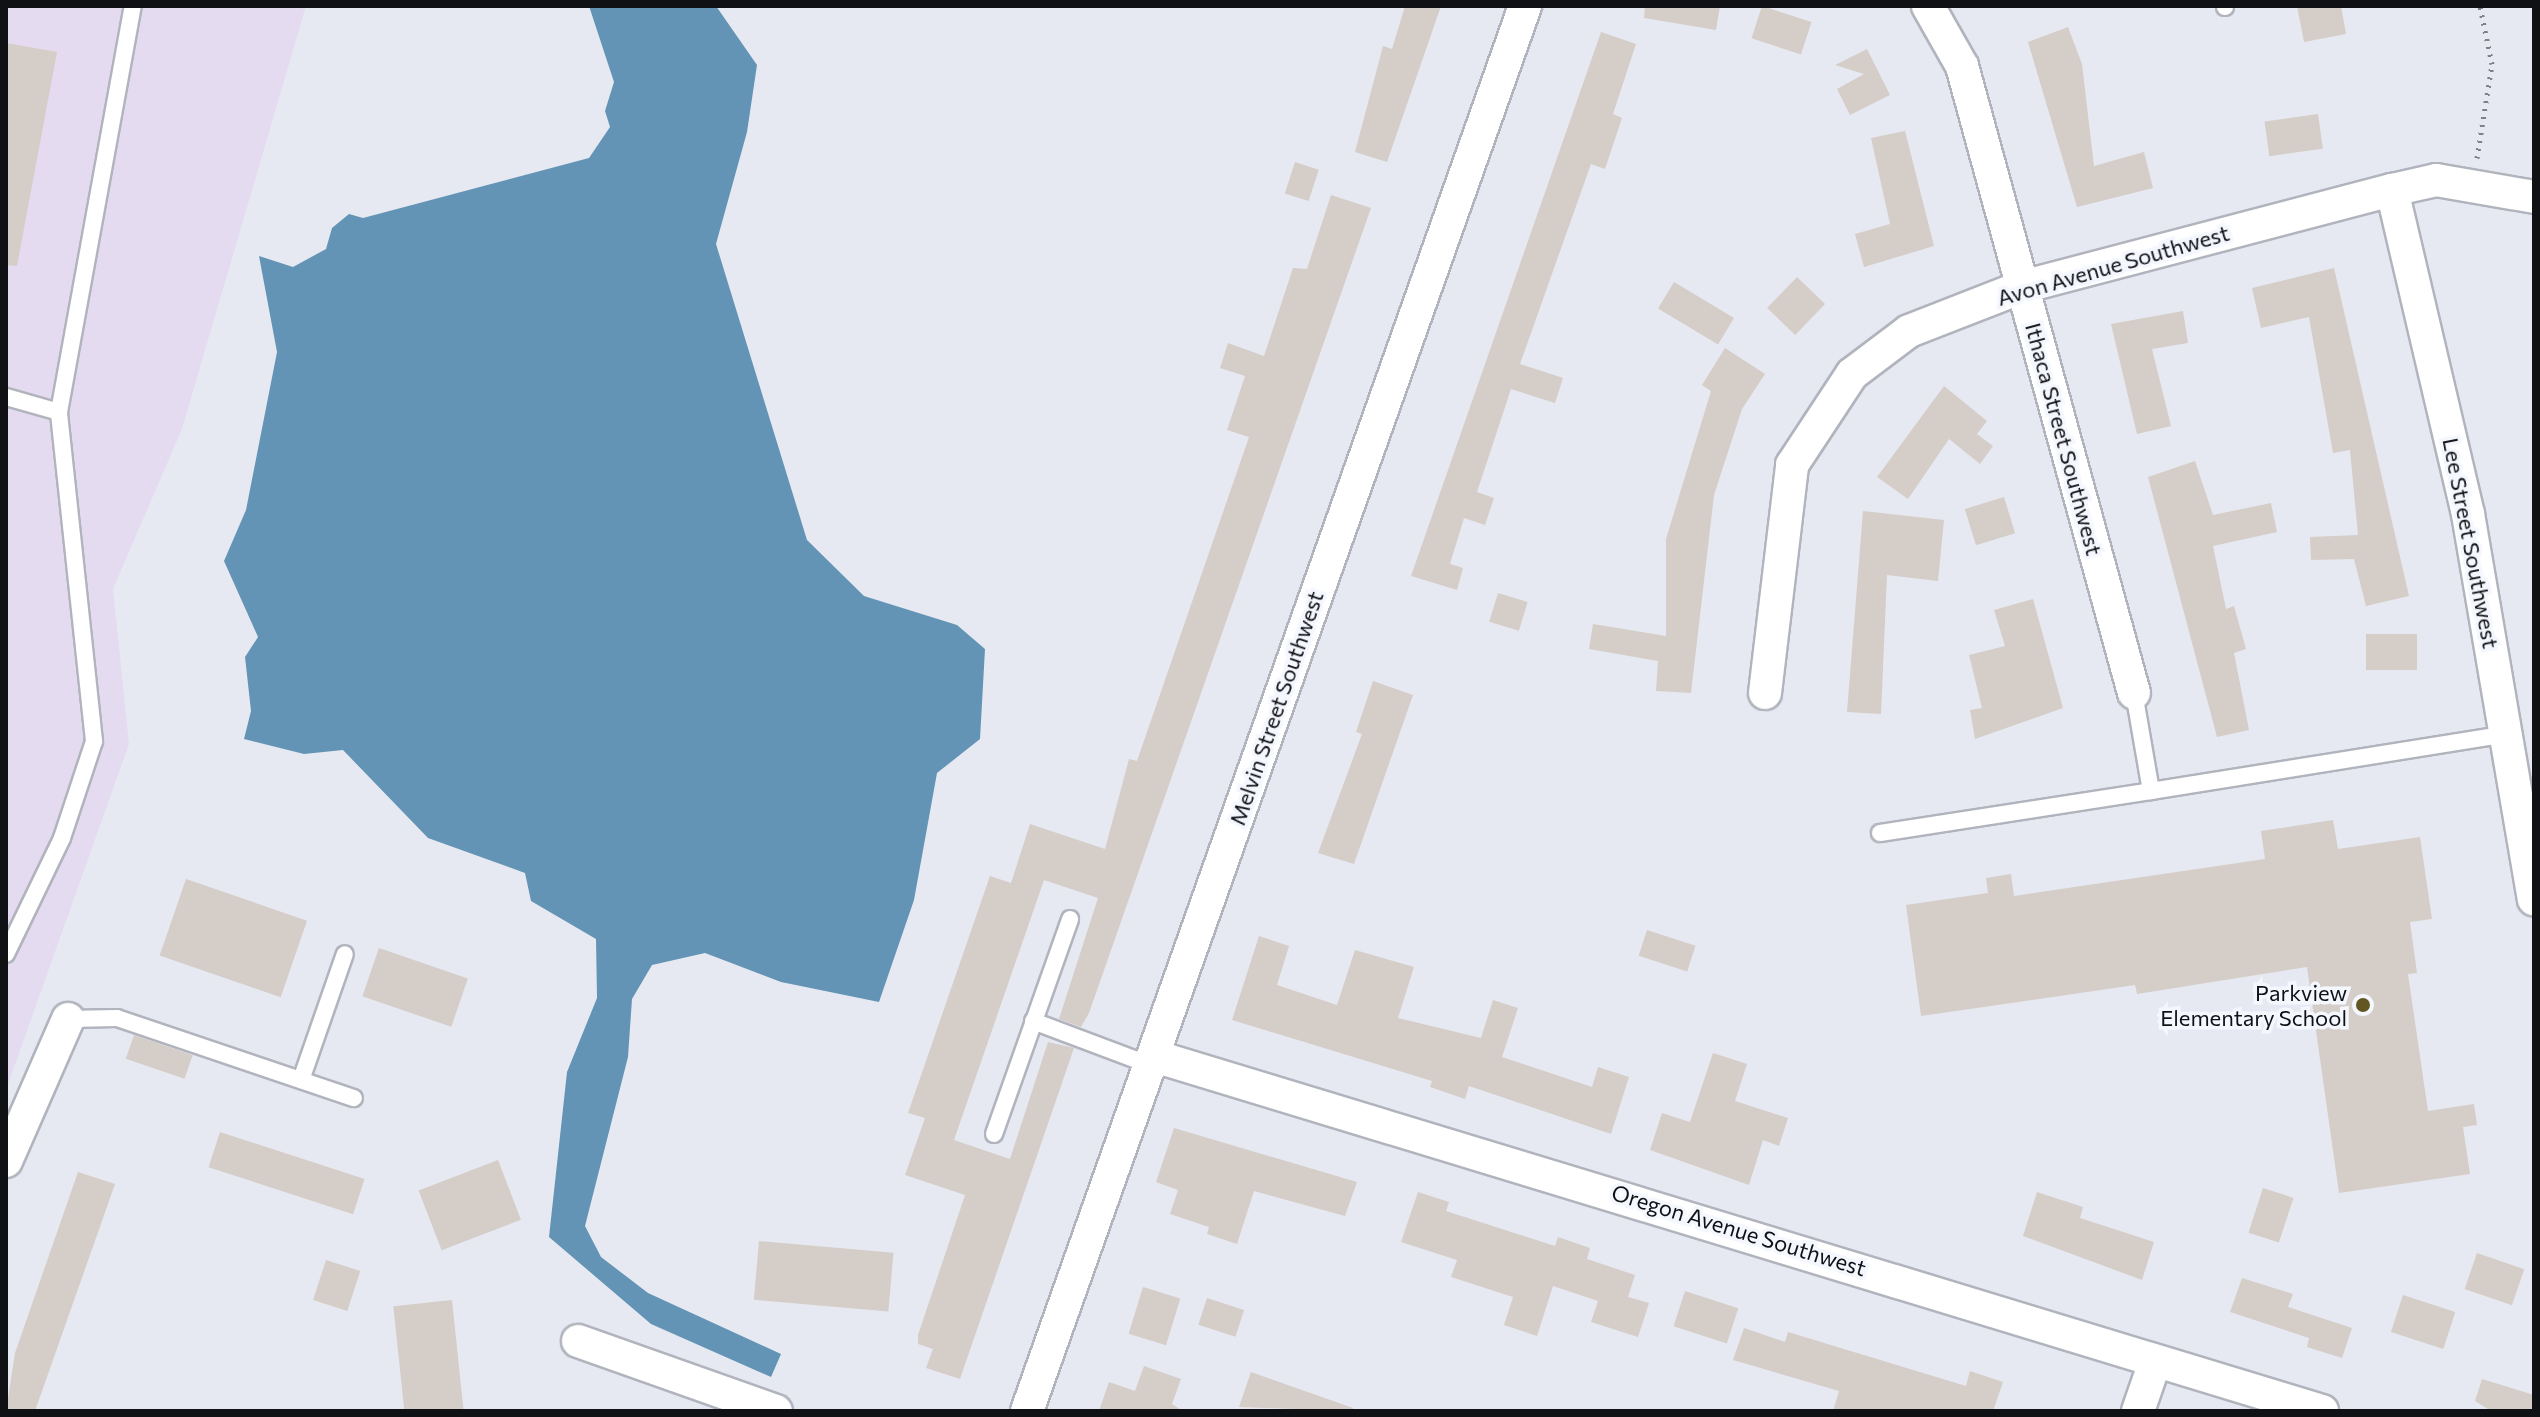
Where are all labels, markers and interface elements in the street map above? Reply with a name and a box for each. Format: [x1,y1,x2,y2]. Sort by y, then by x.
street label: Avon Avenue Southwest [1994,219,2232,311]
street label: Ithaca Street Southwest [2020,320,2108,558]
street label: Lee Street Southwest [2438,435,2504,651]
street label: Melvin Street Southwest [1223,587,1329,829]
place label: Parkview Elementary School [2160,979,2347,1030]
marker: Parkview Elementary School [2354,996,2372,1014]
street label: Oregon Avenue Southwest [1609,1179,1869,1281]

